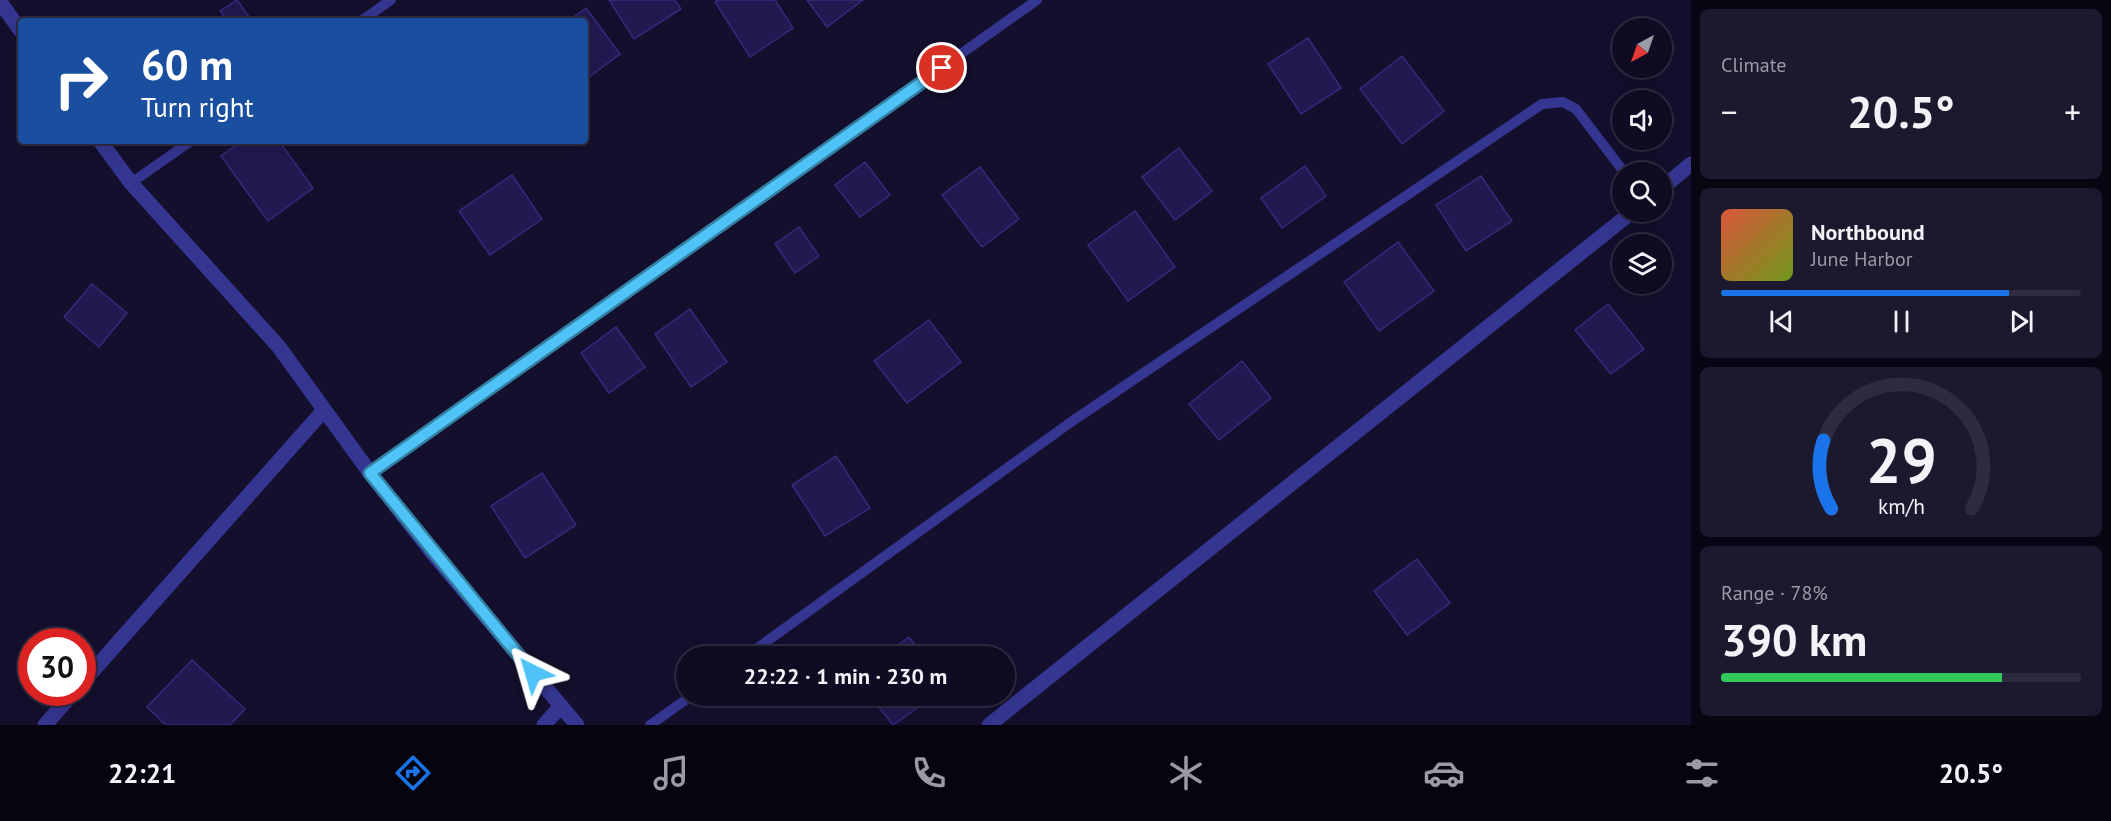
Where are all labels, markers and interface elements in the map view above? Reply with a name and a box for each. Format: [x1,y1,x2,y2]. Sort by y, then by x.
north arrow [1612,18,1672,78]
map controls [1612,18,1672,294]
text: 60 m [141,37,233,92]
icon: right [42,42,120,120]
pin [916,42,967,93]
icon: arrive [925,51,958,84]
text: Climate [1721,52,1787,78]
text: 20.5° [1847,82,1955,140]
text: Turn right [141,90,254,124]
button: sound [1612,90,1672,150]
text: − [1721,90,1738,133]
text: + [2064,90,2081,133]
button: search [1612,162,1672,222]
text: Northbound [1811,218,1925,246]
button: layers [1612,234,1672,294]
text: June Harbor [1811,246,1913,272]
icon: previous [1765,305,1798,338]
icon: pause [1885,305,1918,338]
icon: next [2005,305,2038,338]
text: 29 [1866,419,1936,500]
text: km/h [1877,492,1924,520]
text: Range · 78% [1721,580,1828,606]
text: 390 km [1721,610,1867,668]
speed limit sign: 30 [18,628,96,706]
position arrow [501,641,565,705]
text: 22:22 · 1 min · 230 m [744,662,947,690]
icon: directions [392,752,434,794]
icon: music [650,752,692,794]
icon: phone [908,752,950,794]
icon: climate [1165,752,1207,794]
icon: car [1423,752,1465,794]
icon: filters [1681,752,1723,794]
text: 22:21 [108,756,176,790]
text: 20.5° [1939,756,2003,790]

